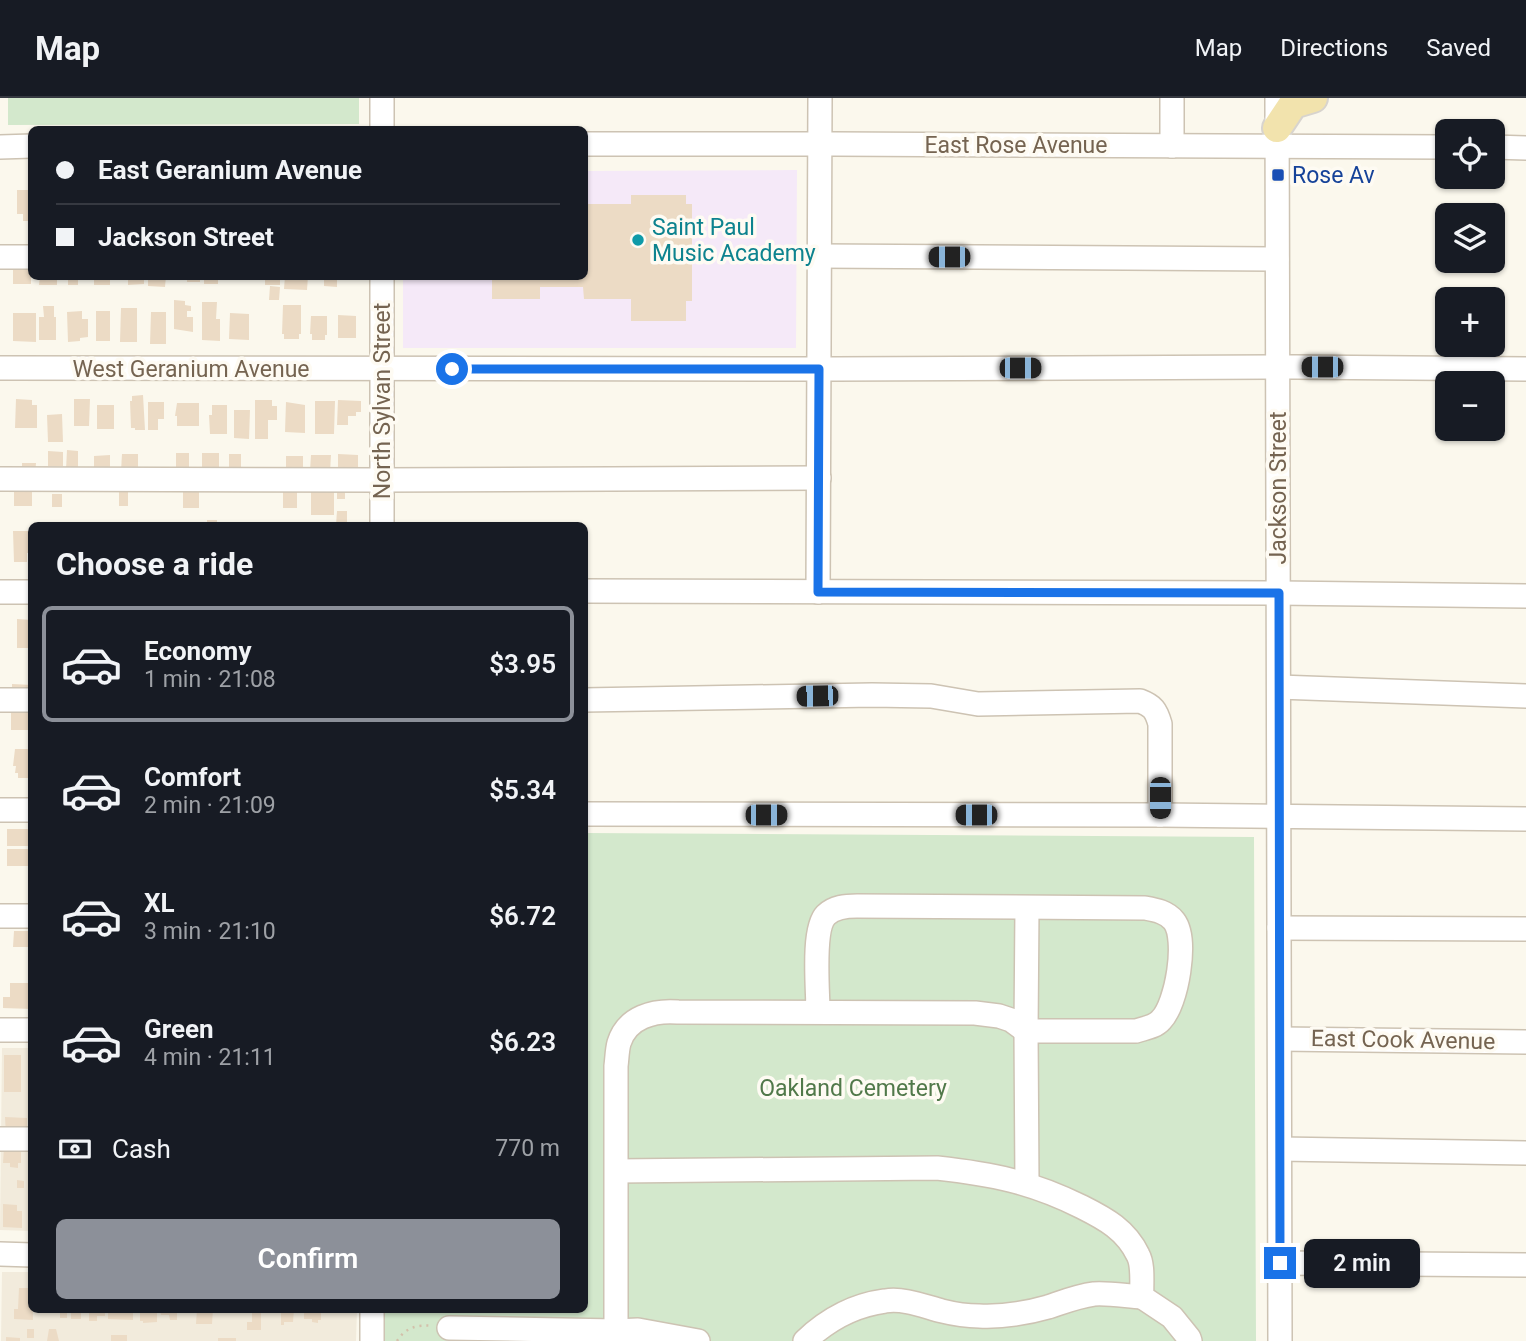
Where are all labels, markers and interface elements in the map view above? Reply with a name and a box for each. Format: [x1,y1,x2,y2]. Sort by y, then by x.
text: Map [35,29,100,68]
text: Map [1195,34,1242,62]
text: Directions [1280,34,1388,62]
text: Saved [1426,34,1491,62]
map controls [1435,119,1505,441]
button: locate [1435,119,1505,189]
street label: East Rose Avenue [925,132,1107,159]
text: East Geranium Avenue [98,155,362,185]
place label: Rose Av [1292,162,1375,189]
marker: Rose Av [1270,167,1286,183]
button: layers [1435,203,1505,273]
place label: Saint Paul Music Academy [652,214,816,267]
text: Jackson Street [98,222,274,252]
marker: Saint Paul Music Academy [630,232,646,248]
car [929,247,971,268]
button: + [1435,287,1505,357]
street label: North Sylvan Street [369,303,396,499]
route start [436,353,468,385]
street label: West Geranium Avenue [72,356,310,383]
car [1302,357,1344,378]
car [1000,358,1042,379]
button: − [1435,371,1505,441]
street label: Jackson Street [1265,412,1292,564]
text: Choose a ride [56,545,253,583]
icon: car [60,633,123,696]
text: Economy [144,636,251,666]
text: $3.95 [489,649,556,679]
text: 1 min · 21:08 [144,666,276,693]
car [796,685,839,707]
icon: car [60,759,123,822]
text: Comfort [144,762,241,792]
text: $5.34 [489,775,556,805]
car [1150,777,1171,819]
text: 2 min · 21:09 [144,792,276,819]
car [746,805,788,826]
car [956,805,998,826]
icon: car [60,885,123,948]
text: XL [144,888,175,918]
text: $6.72 [489,901,556,931]
text: 3 min · 21:10 [144,918,276,945]
icon: car [60,1011,123,1074]
text: Green [144,1014,214,1044]
street label: East Cook Avenue [1311,1025,1495,1055]
text: $6.23 [489,1027,556,1057]
text: 4 min · 21:11 [144,1044,276,1071]
park label: Oakland Cemetery [759,1075,947,1102]
icon: cash [56,1130,94,1168]
text: Cash [112,1134,171,1164]
text: 770 m [495,1135,560,1162]
button: Confirm [56,1219,560,1299]
callout: 2 min [1304,1238,1420,1288]
route end [1264,1247,1296,1279]
text: 2 min [1333,1250,1391,1277]

